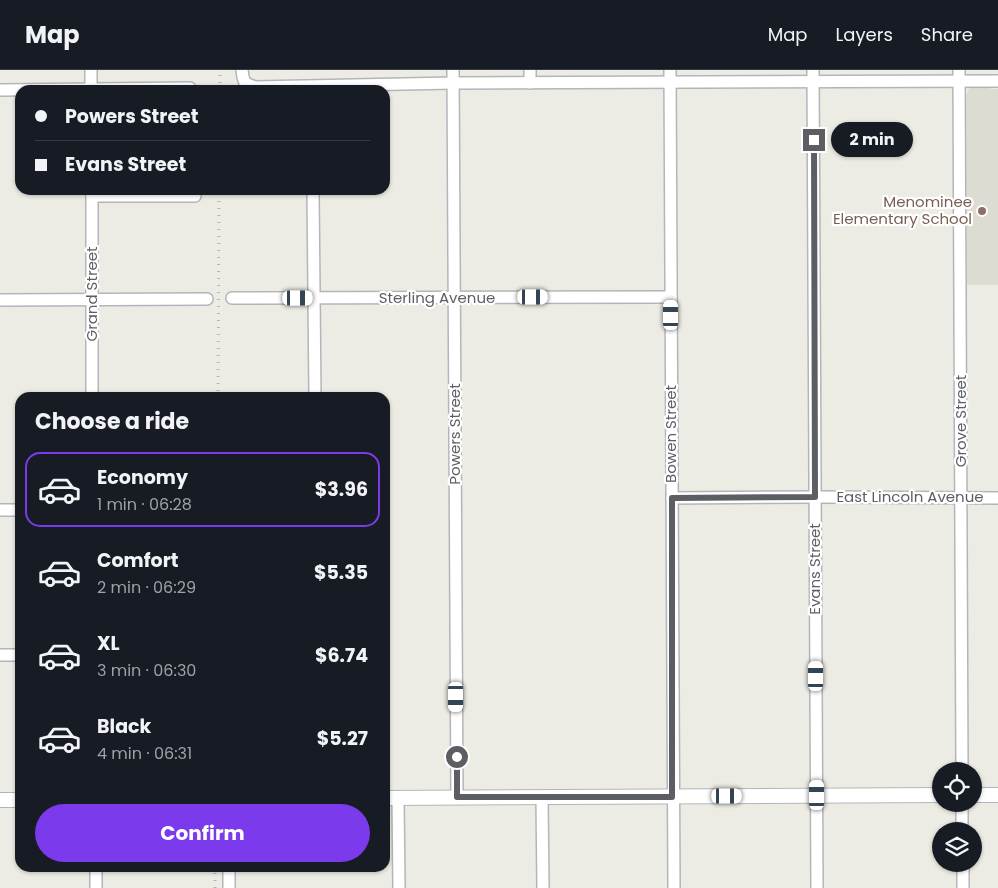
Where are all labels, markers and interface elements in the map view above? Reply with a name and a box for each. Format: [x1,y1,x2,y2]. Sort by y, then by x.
text: Map [25,18,80,51]
text: Map [768,22,808,47]
text: Layers [836,22,893,47]
text: Share [921,22,973,47]
text: Powers Street [65,103,199,130]
callout: 2 min [832,122,914,158]
text: 2 min [850,128,894,151]
route end [803,129,825,151]
text: Evans Street [65,151,186,178]
place label: Menominee Elementary School [833,191,972,229]
marker: Menominee Elementary School [976,205,988,217]
street label: Grand Street [81,246,102,342]
street label: Sterling Avenue [379,287,495,308]
car [518,290,548,305]
car [283,291,313,306]
car [663,300,678,330]
street label: Grove Street [950,375,971,467]
street label: Powers Street [444,383,465,485]
street label: Bowen Street [660,385,681,483]
text: Choose a ride [35,406,189,437]
text: Economy [97,464,188,491]
icon: car [37,467,82,512]
text: $3.96 [315,476,368,503]
street label: East Lincoln Avenue [836,486,984,507]
text: 1 min · 06:28 [97,493,192,516]
street label: Evans Street [804,523,825,615]
text: Comfort [97,547,179,574]
icon: car [37,550,82,595]
text: $5.35 [314,559,368,586]
text: 2 min · 06:29 [97,576,196,599]
text: XL [97,630,120,657]
icon: car [37,633,82,678]
text: $6.74 [315,642,368,669]
text: 3 min · 06:30 [97,659,196,682]
car [808,661,823,691]
car [448,682,463,712]
text: Black [97,713,151,740]
icon: car [37,716,82,761]
text: $5.27 [317,725,368,752]
text: 4 min · 06:31 [97,742,192,765]
route start [446,746,468,768]
map controls [932,762,982,872]
button: locate [932,762,982,812]
car [809,780,824,810]
car [712,789,742,804]
button: Confirm [35,804,370,862]
button: layers [932,822,982,872]

